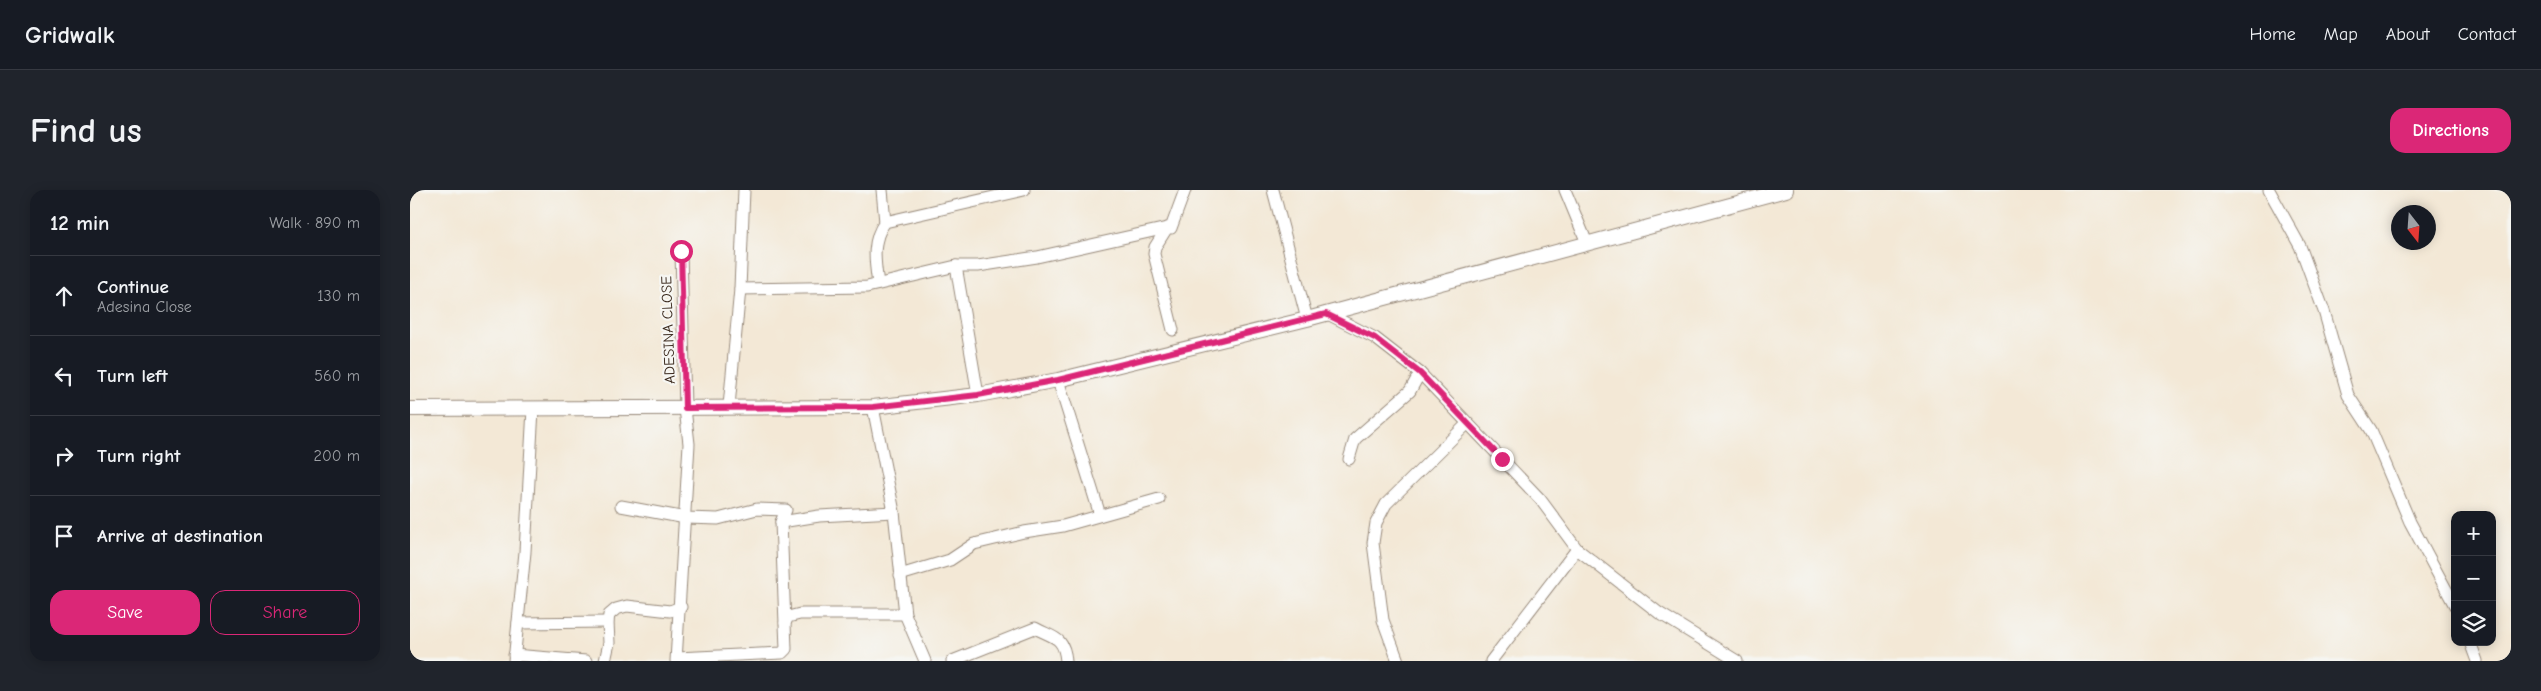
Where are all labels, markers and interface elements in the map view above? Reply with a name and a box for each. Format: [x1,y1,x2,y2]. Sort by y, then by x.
text: Gridwalk [25,21,114,49]
text: Home [2249,24,2296,45]
text: Map [2324,24,2358,45]
text: About [2386,24,2430,45]
text: Contact [2458,24,2516,45]
button: Directions [2390,108,2511,153]
text: Find us [30,110,142,151]
north arrow [2391,205,2436,250]
text: 12 min [50,211,109,235]
text: Walk · 890 m [269,214,360,232]
route start [670,240,693,263]
text: Continue [97,276,169,298]
street label: ADESINA CLOSE [657,276,679,384]
icon: ahead [50,282,78,310]
text: 130 m [317,287,360,305]
text: Adesina Close [97,298,192,316]
icon: left [50,362,78,390]
text: Turn left [97,365,168,387]
text: 560 m [314,367,360,385]
icon: right [50,442,78,470]
text: Turn right [97,445,181,467]
text: 200 m [314,447,360,465]
route end [1491,448,1514,471]
map controls [2451,511,2496,646]
button: + [2451,511,2496,556]
icon: arrive [50,522,78,550]
text: Arrive at destination [97,525,263,547]
button: − [2451,556,2496,601]
button: Save [50,590,200,635]
button: Share [210,590,360,635]
button: layers [2451,601,2496,646]

